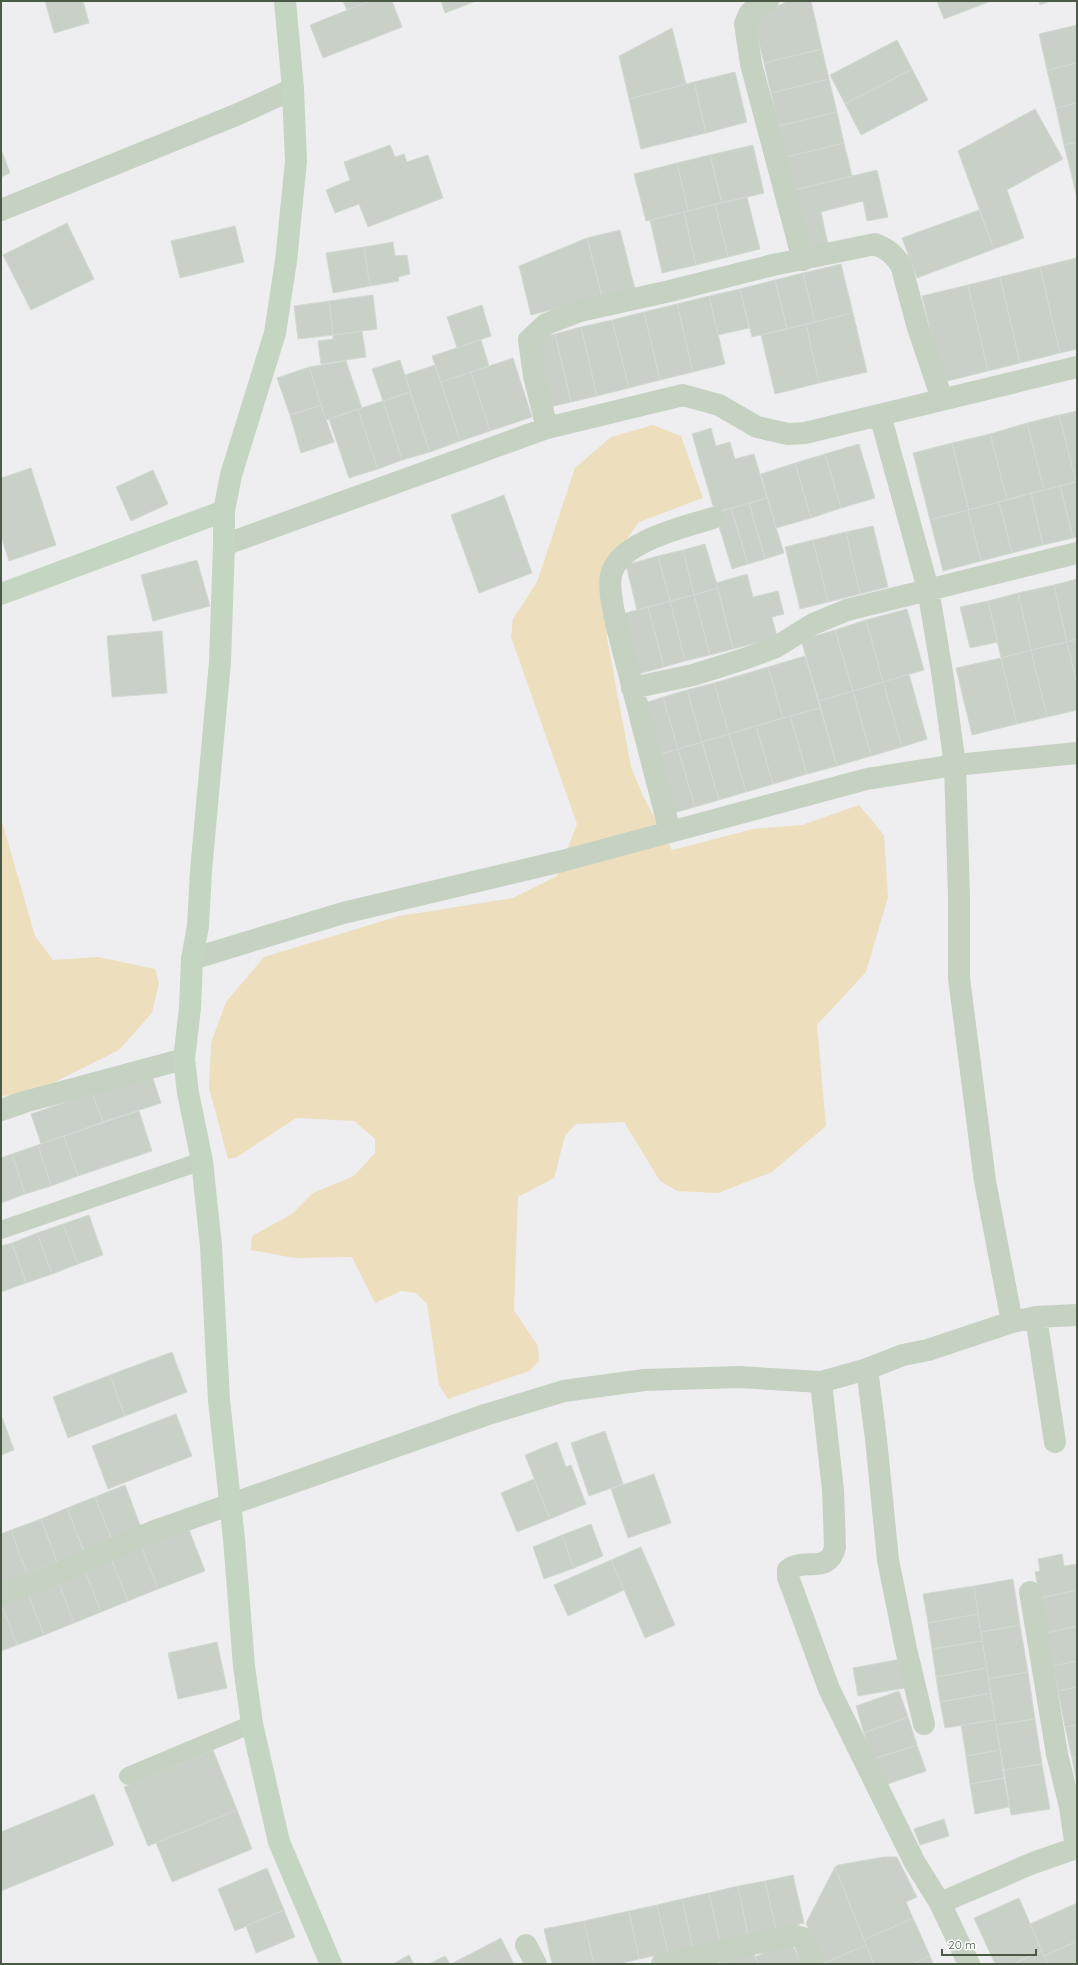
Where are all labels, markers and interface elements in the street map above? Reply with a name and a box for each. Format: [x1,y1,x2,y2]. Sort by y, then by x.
scale bar [942,1931,1036,1957]
text: 20 m [948,1937,976,1952]

